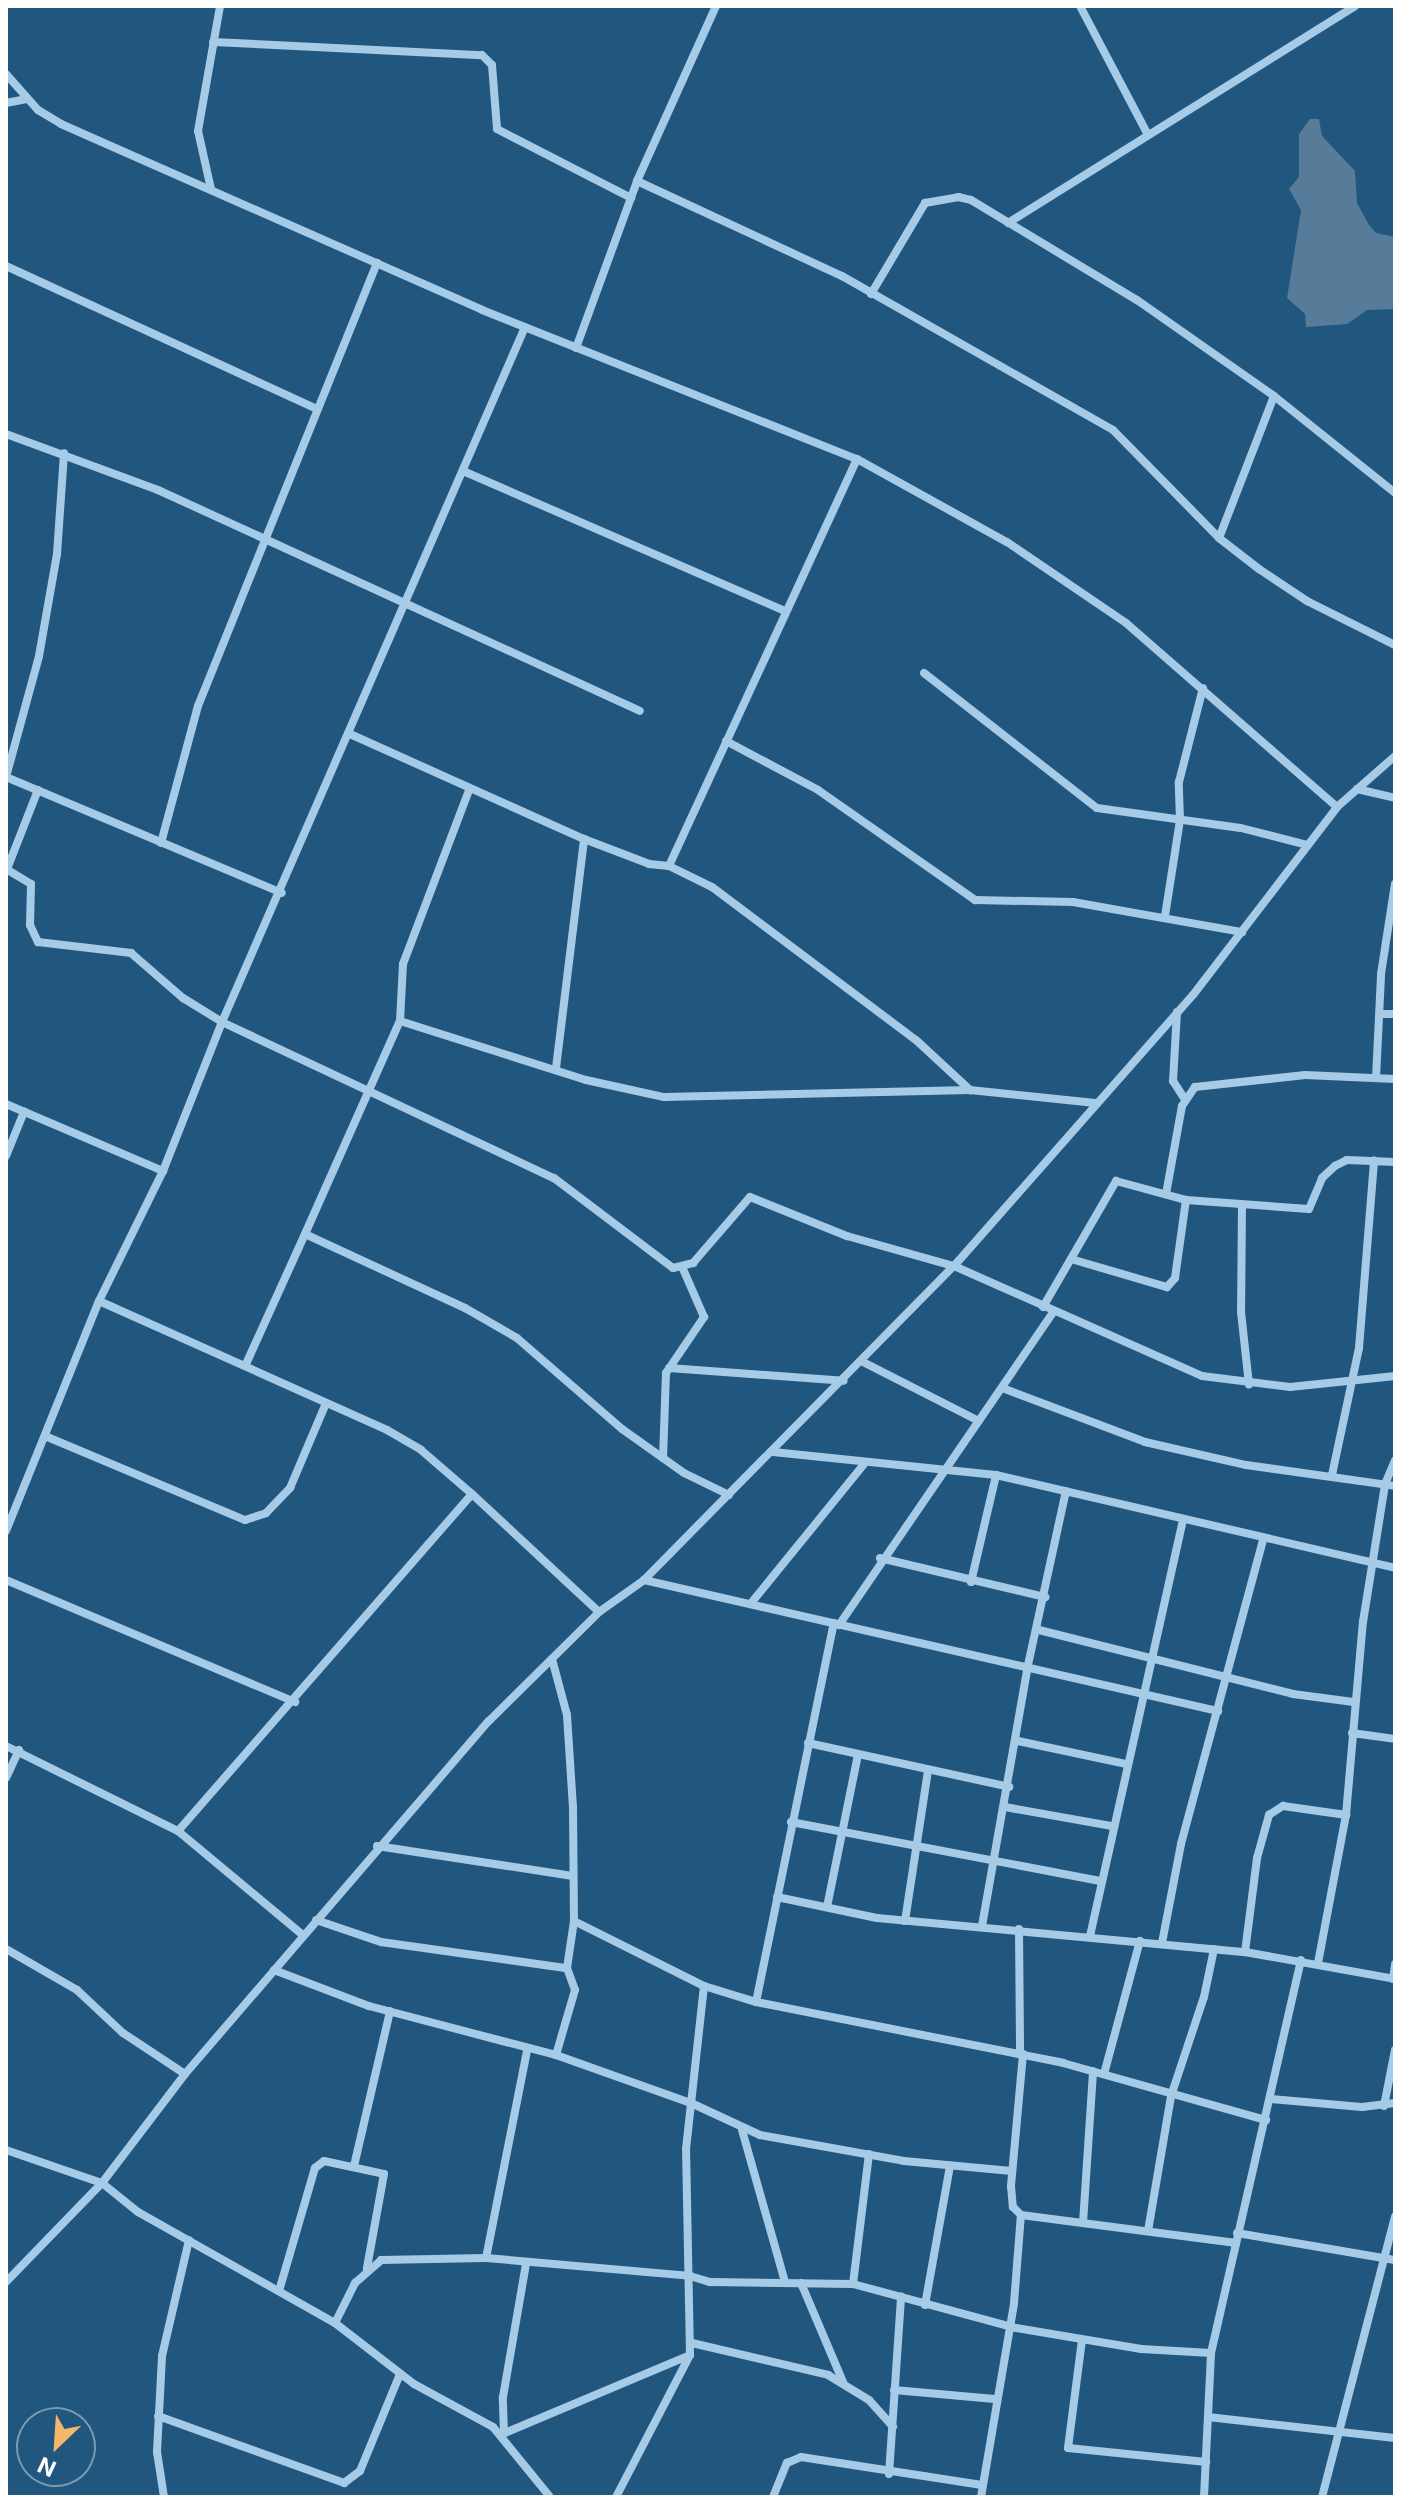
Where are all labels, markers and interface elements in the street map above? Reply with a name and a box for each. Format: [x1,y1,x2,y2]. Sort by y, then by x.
north arrow [16,2407,96,2487]
text: N [34,2452,60,2482]

